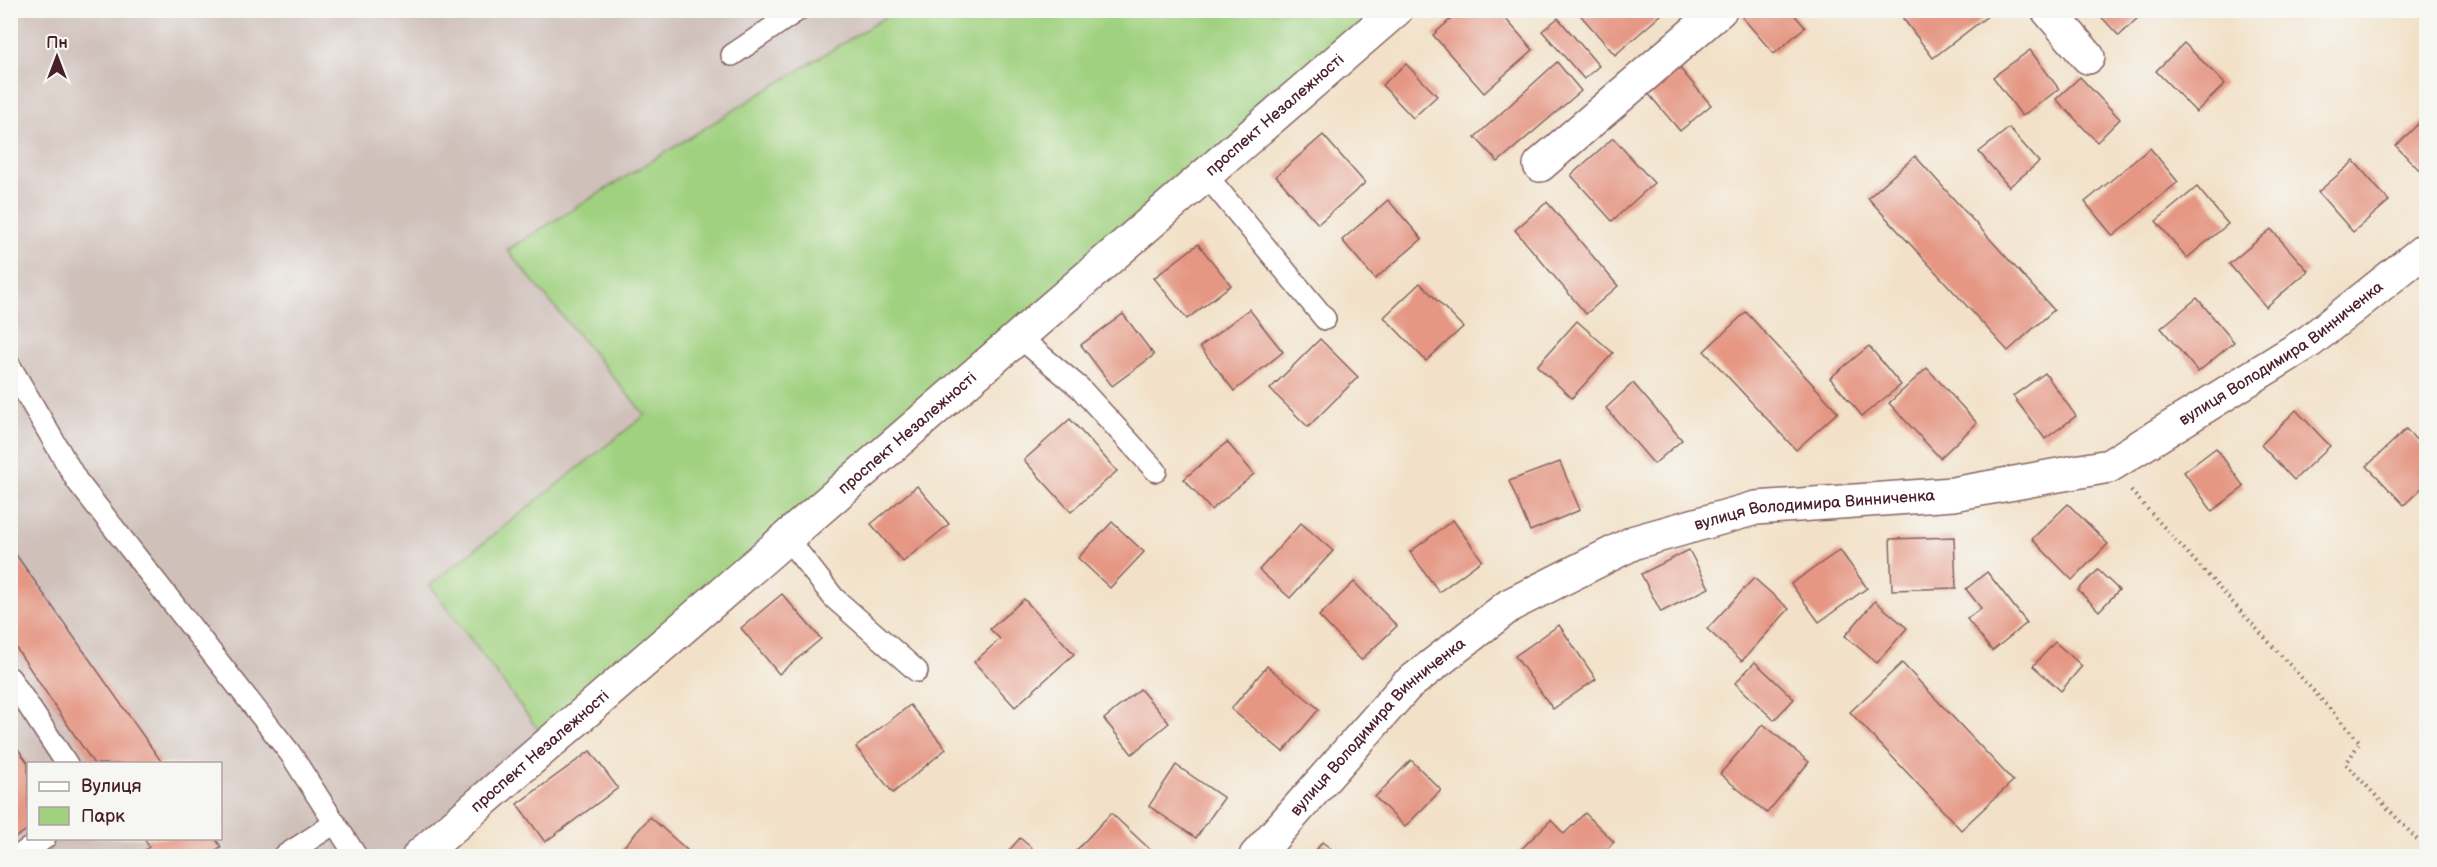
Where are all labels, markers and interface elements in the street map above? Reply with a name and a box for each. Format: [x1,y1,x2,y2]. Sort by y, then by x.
north arrow [27,27,87,87]
text: Пн [46,34,68,53]
street label: проспект Незалежності [1202,50,1348,180]
street label: вулиця Володимира Винниченка [2176,277,2387,430]
street label: проспект Незалежності [834,368,980,498]
street label: вулиця Володимира Винниченка [1692,486,1936,534]
street label: вулиця Володимира Винниченка [1286,633,1470,820]
street label: проспект Незалежності [467,686,613,816]
legend [27,762,222,840]
text: Вулиця [81,776,142,797]
text: Парк [81,806,125,827]

